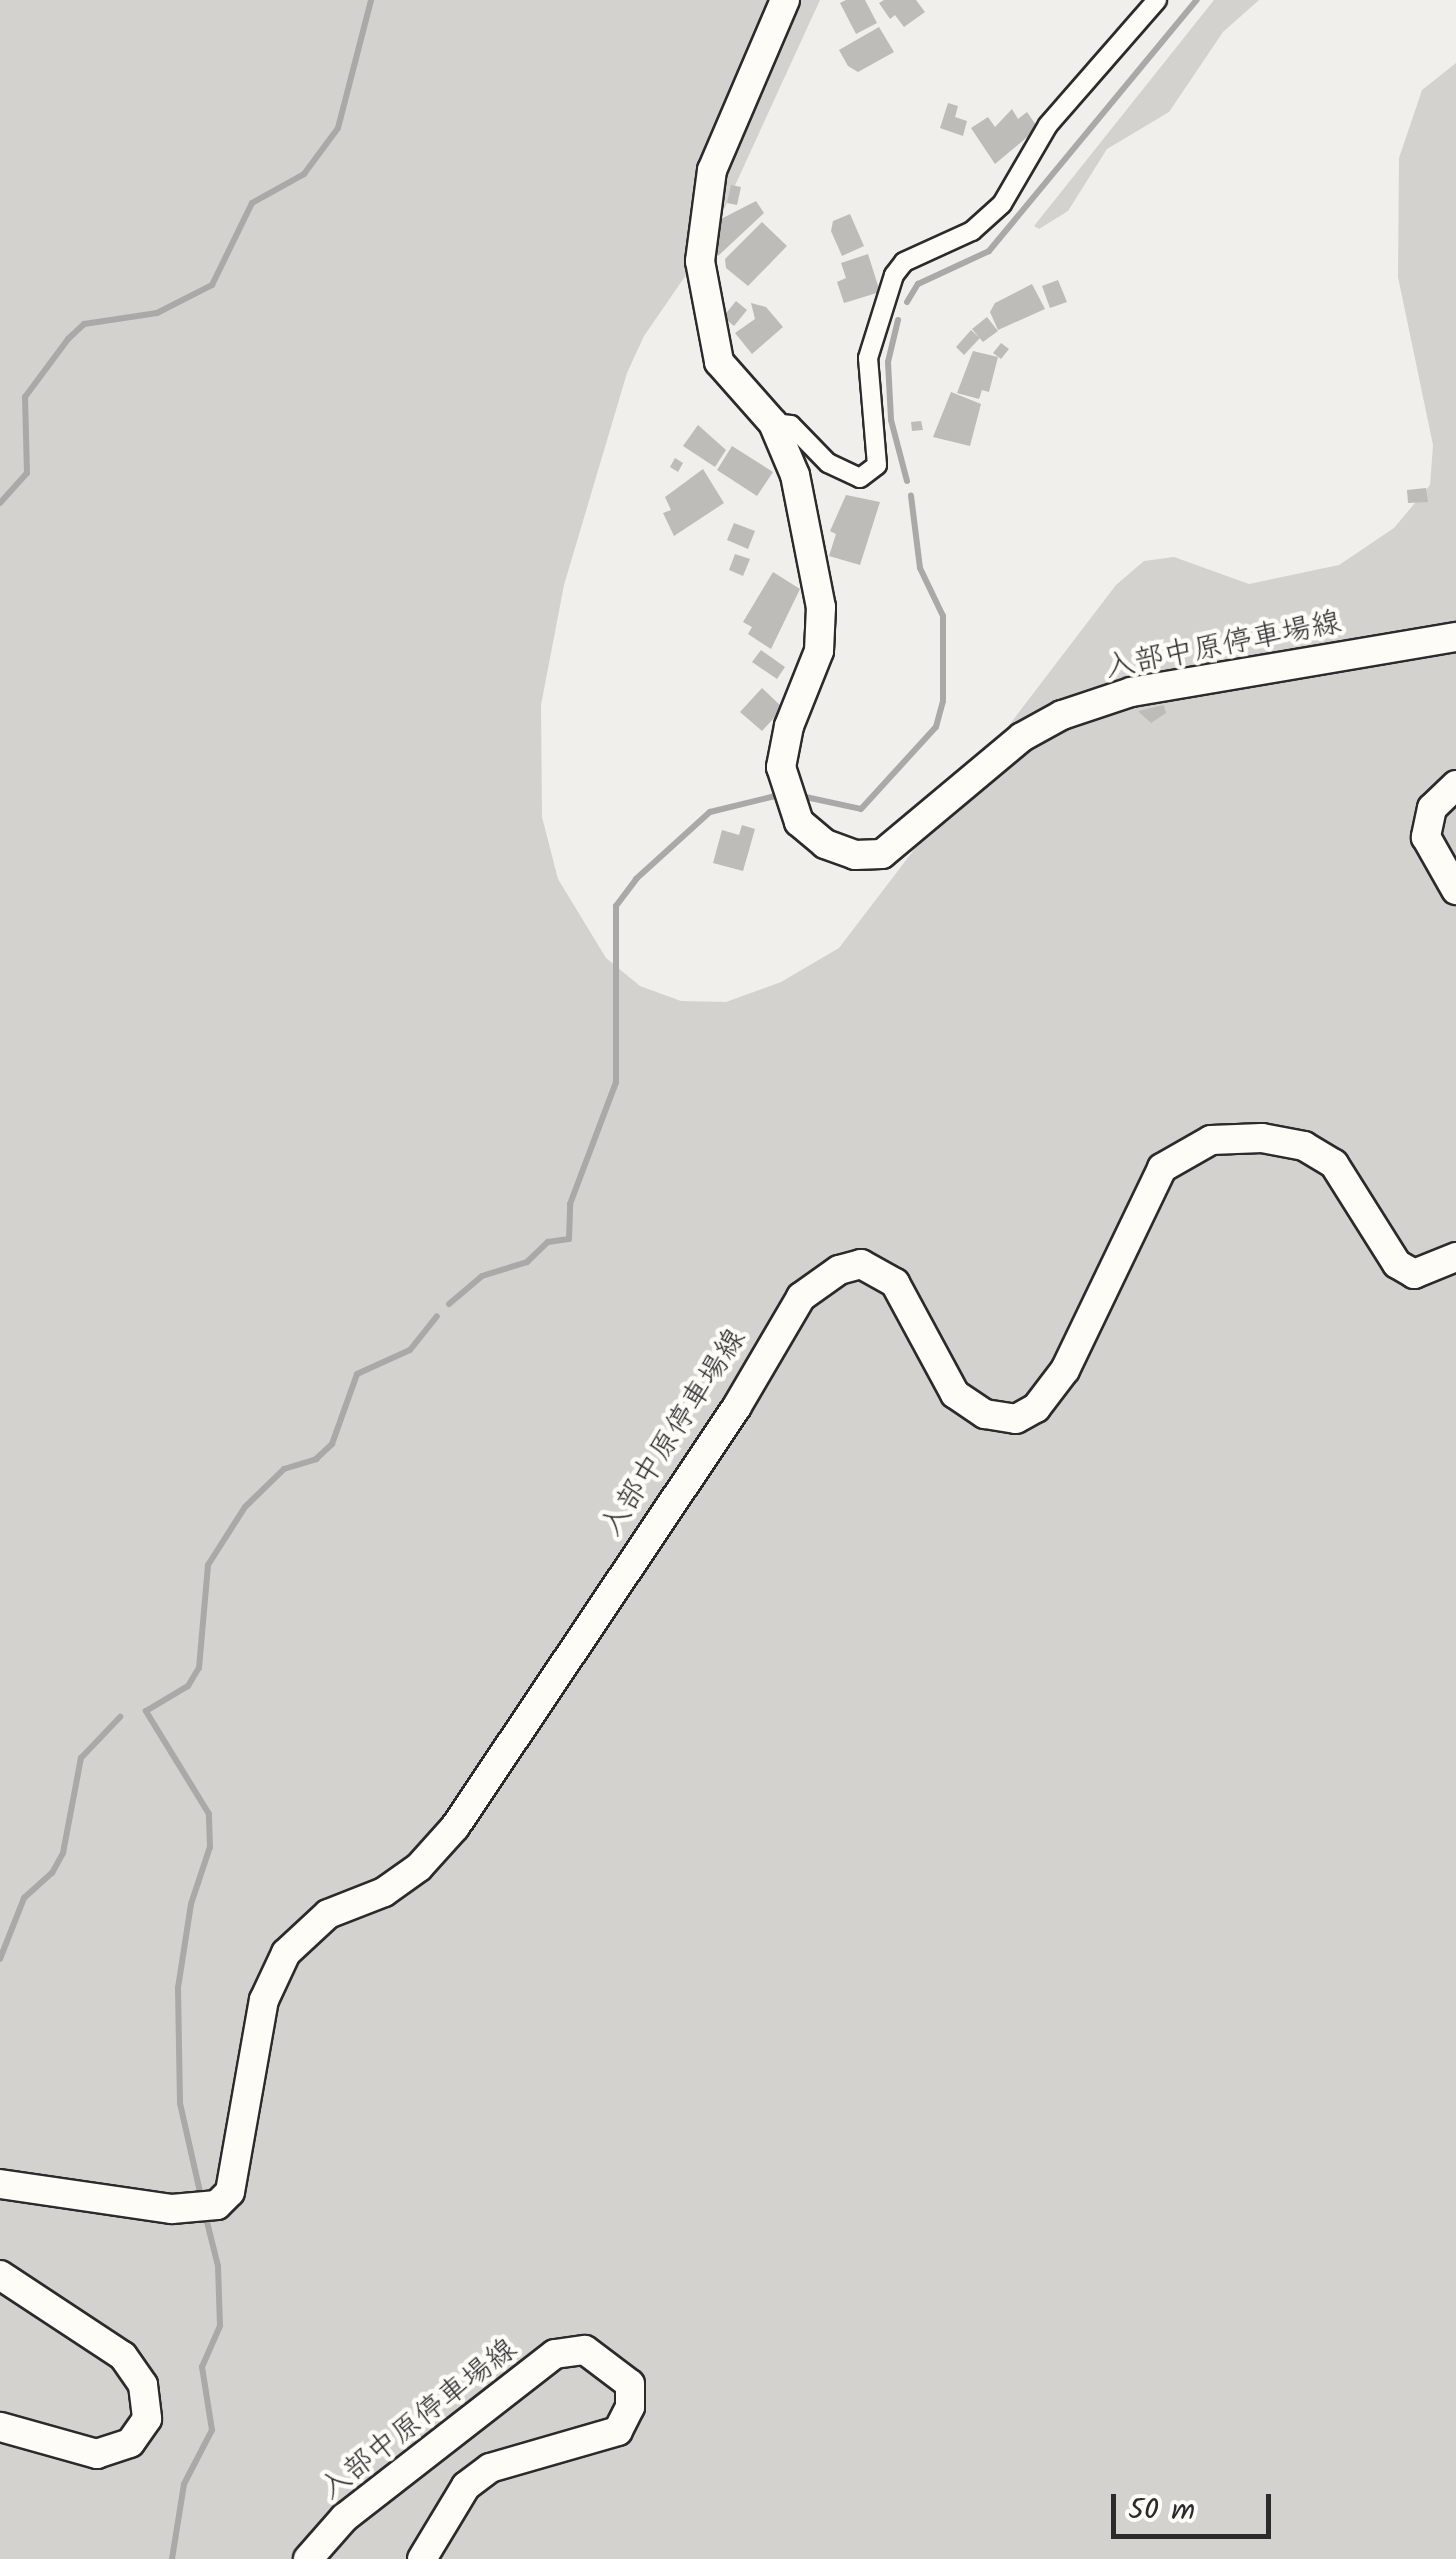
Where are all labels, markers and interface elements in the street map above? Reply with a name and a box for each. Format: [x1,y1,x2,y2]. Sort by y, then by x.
street label: 入部中原停車場線 [1102,605,1344,687]
street label: 入部中原停車場線 [594,1323,754,1543]
street label: 入部中原停車場線 [313,2332,525,2508]
scale bar [1116,2474,1276,2536]
text: 50 m [1128,2487,1195,2535]

